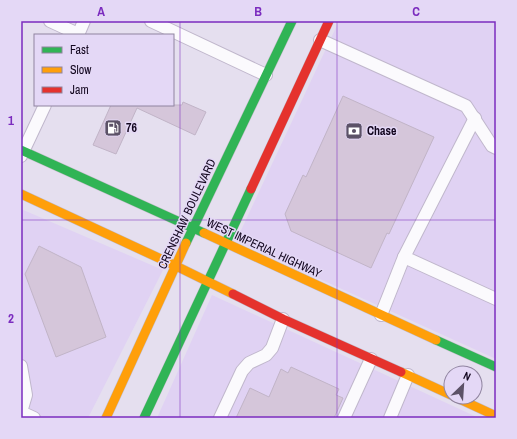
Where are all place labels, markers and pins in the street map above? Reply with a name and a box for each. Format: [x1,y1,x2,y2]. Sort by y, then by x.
fuel station icon: 76 [103,118,123,138]
place label: 76 [126,120,137,136]
bank icon: Chase [344,121,364,141]
place label: Chase [367,123,397,139]

